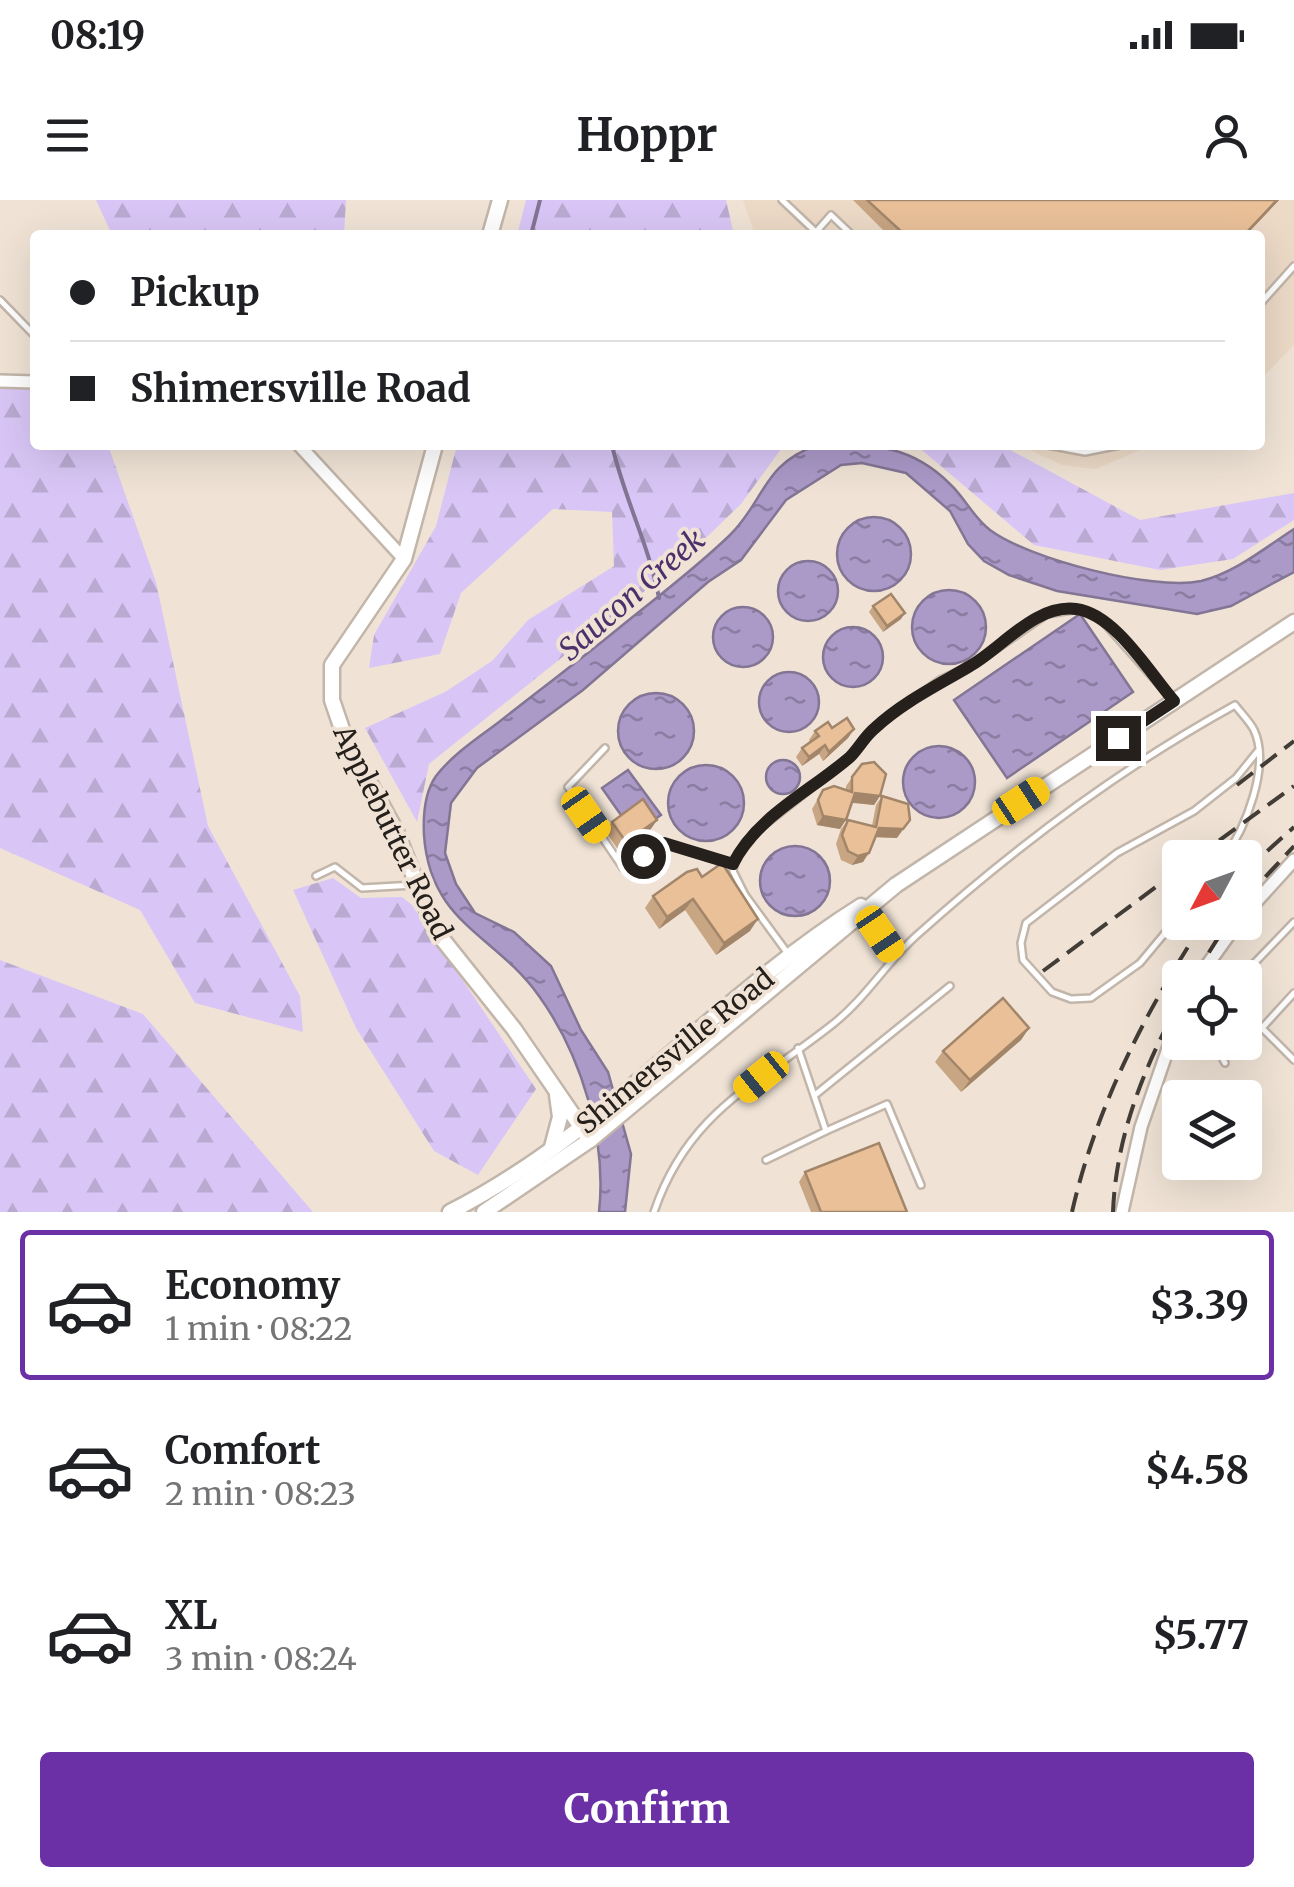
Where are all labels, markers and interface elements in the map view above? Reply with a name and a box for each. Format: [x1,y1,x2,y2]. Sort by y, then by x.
text: 08:19 [50,12,145,59]
text: Hoppr [577,107,717,163]
icon: menu [40,108,95,163]
icon: person [1199,108,1254,163]
text: Pickup [130,269,260,316]
text: Shimersville Road [130,365,471,412]
water label: Saucon Creek [550,520,713,668]
route end [1096,716,1141,761]
street label: Applebutter Road [325,718,461,945]
car [988,772,1054,830]
car [557,782,615,848]
route start [621,834,666,879]
north arrow [1162,840,1262,940]
map controls [1162,840,1262,1180]
car [851,901,909,967]
street label: Shimersville Road [569,960,781,1142]
button: locate [1162,960,1262,1060]
car [728,1046,794,1108]
button: layers [1162,1080,1262,1180]
icon: car [45,1260,135,1350]
text: Economy [165,1262,340,1309]
text: $3.39 [1149,1282,1249,1329]
text: 1 min · 08:22 [165,1309,353,1349]
icon: car [45,1425,135,1515]
text: Comfort [165,1427,321,1474]
text: $4.58 [1145,1447,1249,1494]
text: 2 min · 08:23 [165,1474,356,1514]
icon: car [45,1590,135,1680]
text: XL [165,1592,217,1639]
text: $5.77 [1152,1612,1249,1659]
text: 3 min · 08:24 [165,1639,357,1679]
button: Confirm [40,1752,1254,1867]

